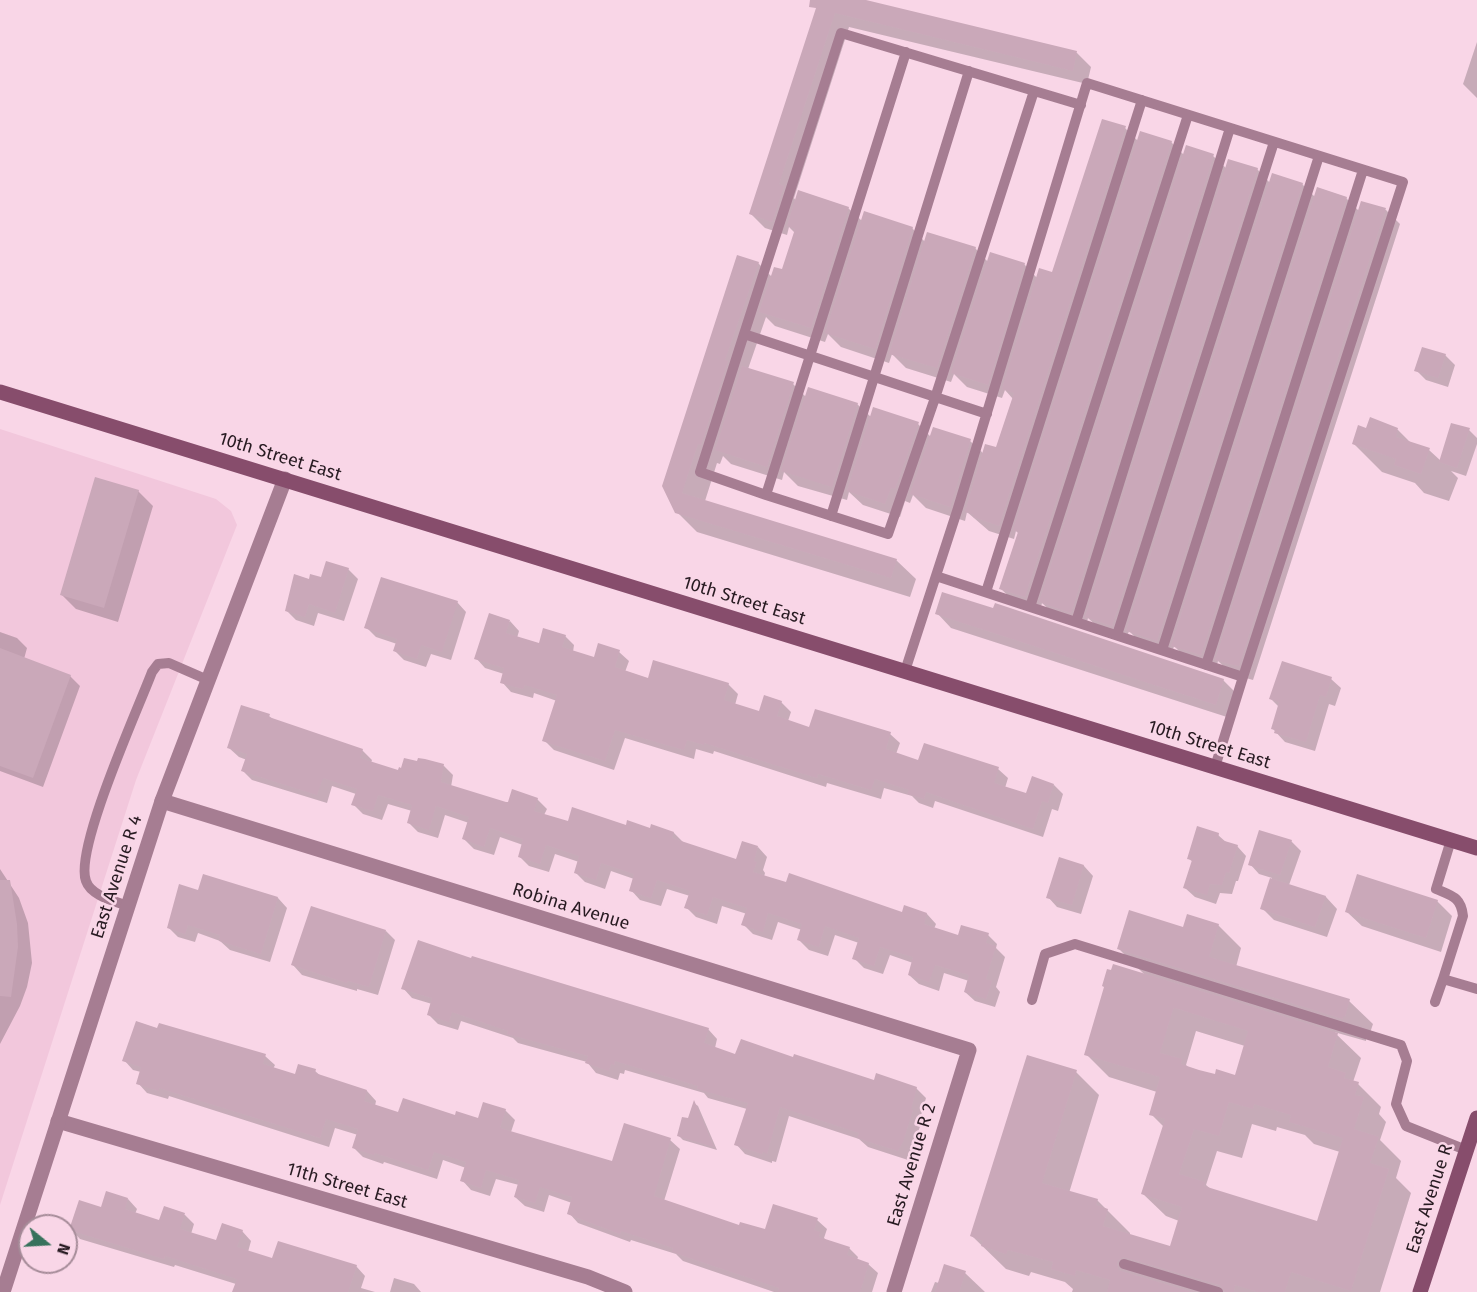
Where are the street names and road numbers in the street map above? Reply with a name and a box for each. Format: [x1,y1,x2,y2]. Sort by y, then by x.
street label: 10th Street East [216,428,344,486]
street label: 10th Street East [680,572,808,630]
street label: 10th Street East [1145,716,1273,774]
street label: East Avenue R 4 [87,813,147,941]
street label: Robina Avenue [510,879,632,935]
street label: East Avenue R 2 [883,1101,941,1229]
street label: East Avenue R [1402,1141,1458,1257]
street label: 11th Street East [284,1158,410,1214]

